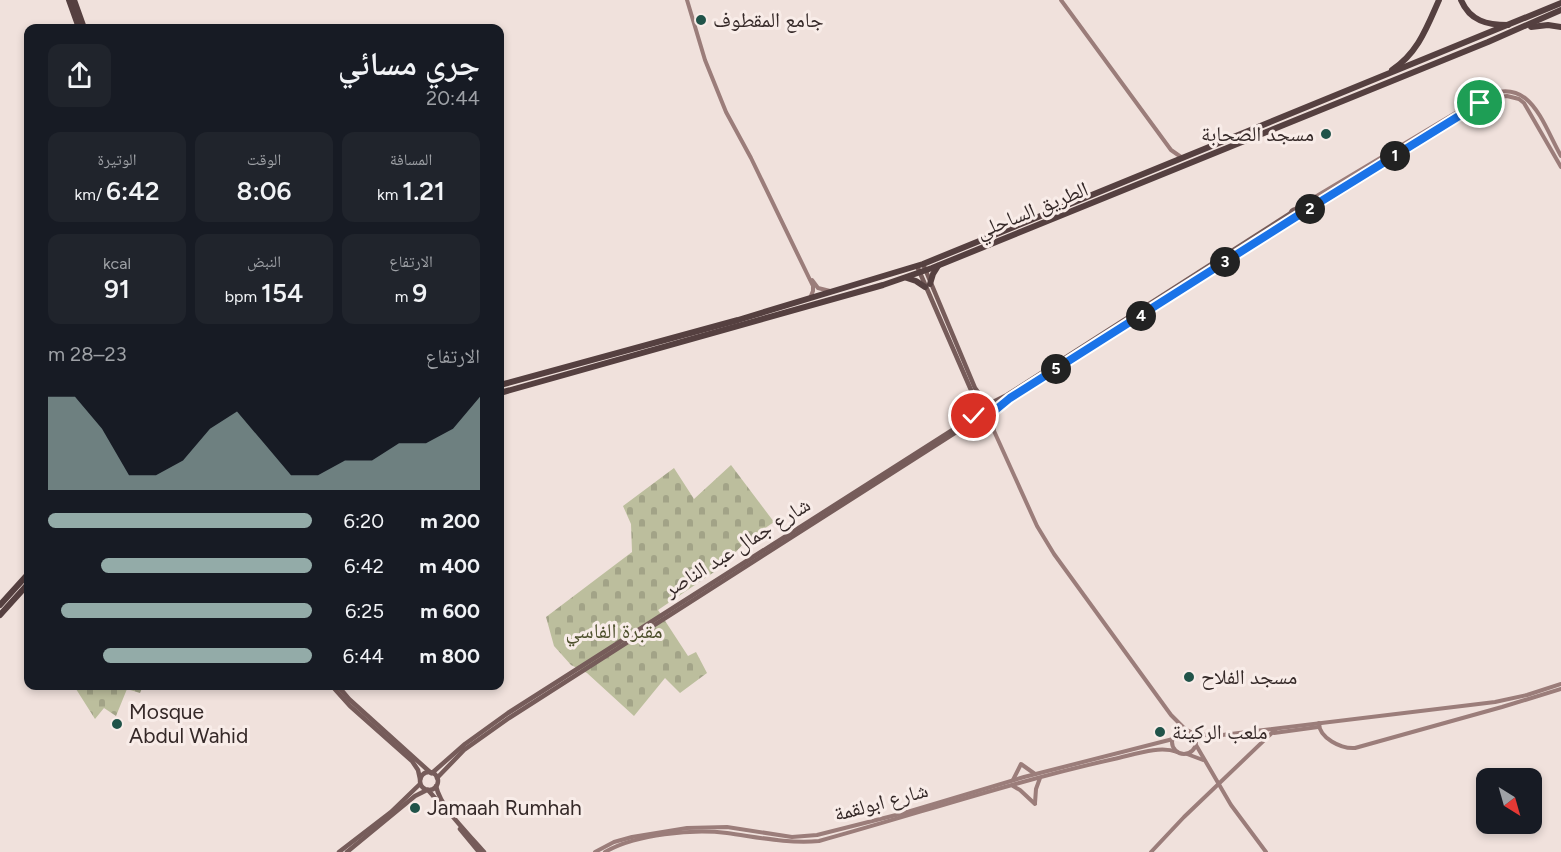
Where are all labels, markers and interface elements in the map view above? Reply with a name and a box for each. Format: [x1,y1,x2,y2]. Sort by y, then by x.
place label: جامع المقطوف [713,7,824,33]
marker: جامع المقطوف [694,13,708,27]
button: share [48,44,111,107]
text: جري مسائي [338,44,480,83]
pin [1454,77,1505,128]
text: 20:44 [426,86,480,110]
icon: arrive [1463,86,1496,119]
place label: مسجد الصحابة [1201,121,1314,146]
marker: مسجد الصحابة [1319,127,1333,141]
pin: 1 [1380,141,1410,171]
text: 1 [1392,146,1398,165]
text: الوتيرة [98,150,136,169]
text: الوقت [247,150,281,169]
text: المسافة [390,150,432,169]
text: 6:42 [106,175,160,207]
text: 8:06 [237,175,291,207]
text: 1.21 [402,175,445,207]
street label: الطريق الساحلي [972,176,1093,247]
text: /km [74,185,106,204]
text: km [377,185,402,204]
pin: 2 [1295,194,1325,224]
text: 2 [1305,199,1315,218]
pin: 3 [1210,247,1240,277]
text: النبض [247,252,281,271]
text: الارتفاع [389,252,433,271]
text: 3 [1221,252,1229,271]
text: kcal [103,254,131,273]
text: 91 [104,273,130,305]
text: 154 [261,277,303,309]
text: 9 [412,277,427,309]
text: bpm [225,287,261,306]
text: m [395,287,412,306]
pin: 4 [1126,301,1156,331]
text: 4 [1136,306,1146,325]
text: 23–28 m [48,342,127,366]
text: الارتفاع [425,344,480,368]
pin: 5 [1041,354,1071,384]
text: 5 [1051,359,1061,378]
pin [948,390,999,441]
icon: check [957,399,990,432]
street label: شارع جمال عبد الناصر [658,491,815,603]
text: 6:20 [344,509,384,533]
text: 200 m [420,509,480,533]
text: 6:42 [344,554,384,578]
text: 400 m [419,554,480,578]
text: 6:25 [345,599,384,623]
text: 600 m [420,599,480,623]
park label: مقبرة الفاسي [565,618,663,647]
text: 6:44 [343,644,384,668]
text: 800 m [420,644,480,668]
place label: مسجد الفلاح [1201,664,1297,690]
marker: مسجد الفلاح [1182,670,1196,684]
place label: Mosque Abdul Wahid [129,699,248,748]
marker: Mosque Abdul Wahid [110,717,124,731]
place label: ملعب الركينة [1172,719,1268,744]
marker: ملعب الركينة [1153,725,1167,739]
north arrow [1476,768,1542,834]
map controls [1476,768,1542,834]
street label: شارع ابولقمة [831,777,931,827]
place label: Jamaah Rumhah [427,795,582,820]
marker: Jamaah Rumhah [408,801,422,815]

